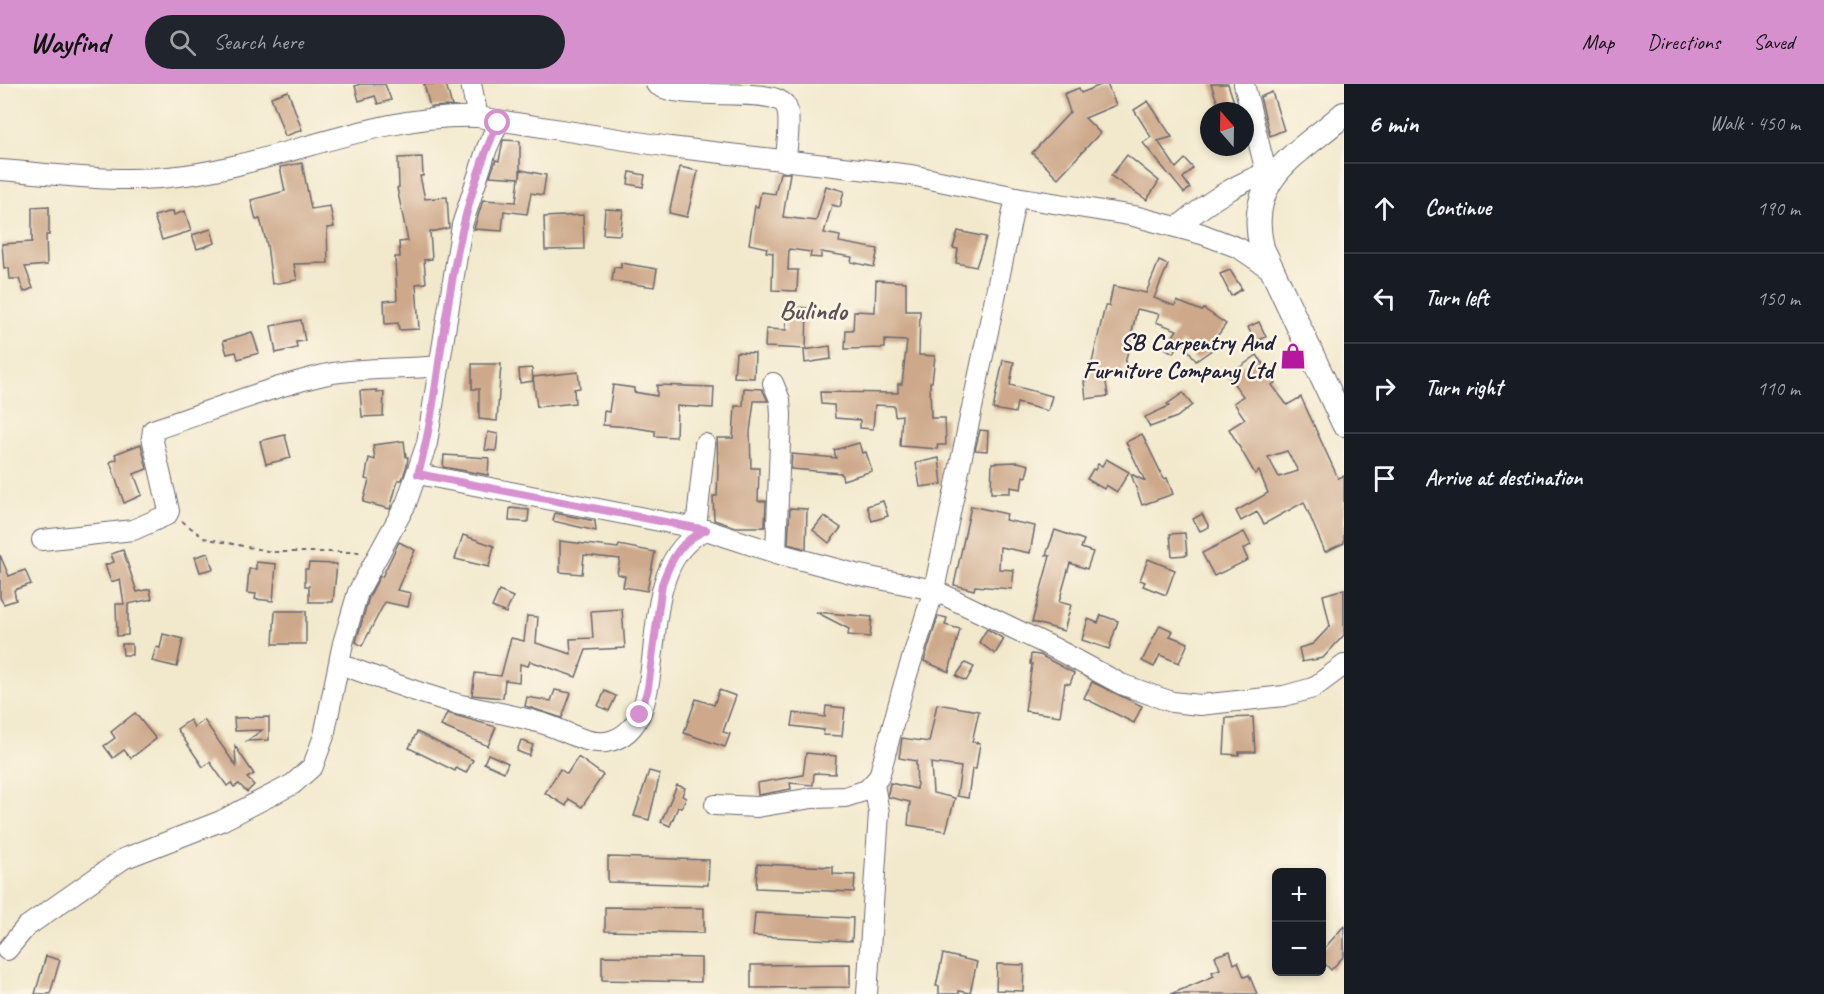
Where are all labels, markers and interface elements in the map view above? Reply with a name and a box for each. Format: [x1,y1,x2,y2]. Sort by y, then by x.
search box [145,15,565,69]
text: Wayfind [30,25,109,60]
icon: search [166,26,199,59]
text: Search here [214,28,303,56]
text: Map [1582,29,1614,55]
text: Directions [1647,29,1720,55]
text: Saved [1753,29,1794,55]
north arrow [1200,102,1254,156]
text: 6 min [1368,107,1418,140]
route start [484,109,510,135]
text: Walk · 450 m [1710,111,1800,136]
icon: ahead [1368,192,1401,225]
text: Continue [1425,194,1491,222]
text: 190 m [1757,196,1800,221]
icon: left [1368,282,1401,315]
text: Turn left [1425,284,1489,312]
text: 150 m [1757,286,1800,311]
district label: Bulindo [779,293,849,327]
place label: SB Carpentry And Furniture Company Ltd [1083,327,1277,385]
shop icon: SB Carpentry And Furniture Company Ltd [1278,341,1308,371]
icon: right [1368,372,1401,405]
text: Turn right [1425,374,1502,402]
text: 110 m [1757,376,1800,401]
icon: arrive [1368,462,1401,495]
text: Arrive at destination [1425,464,1582,492]
route end [626,701,652,727]
map controls [1272,868,1326,976]
button: + [1272,868,1326,922]
button: − [1272,922,1326,976]

